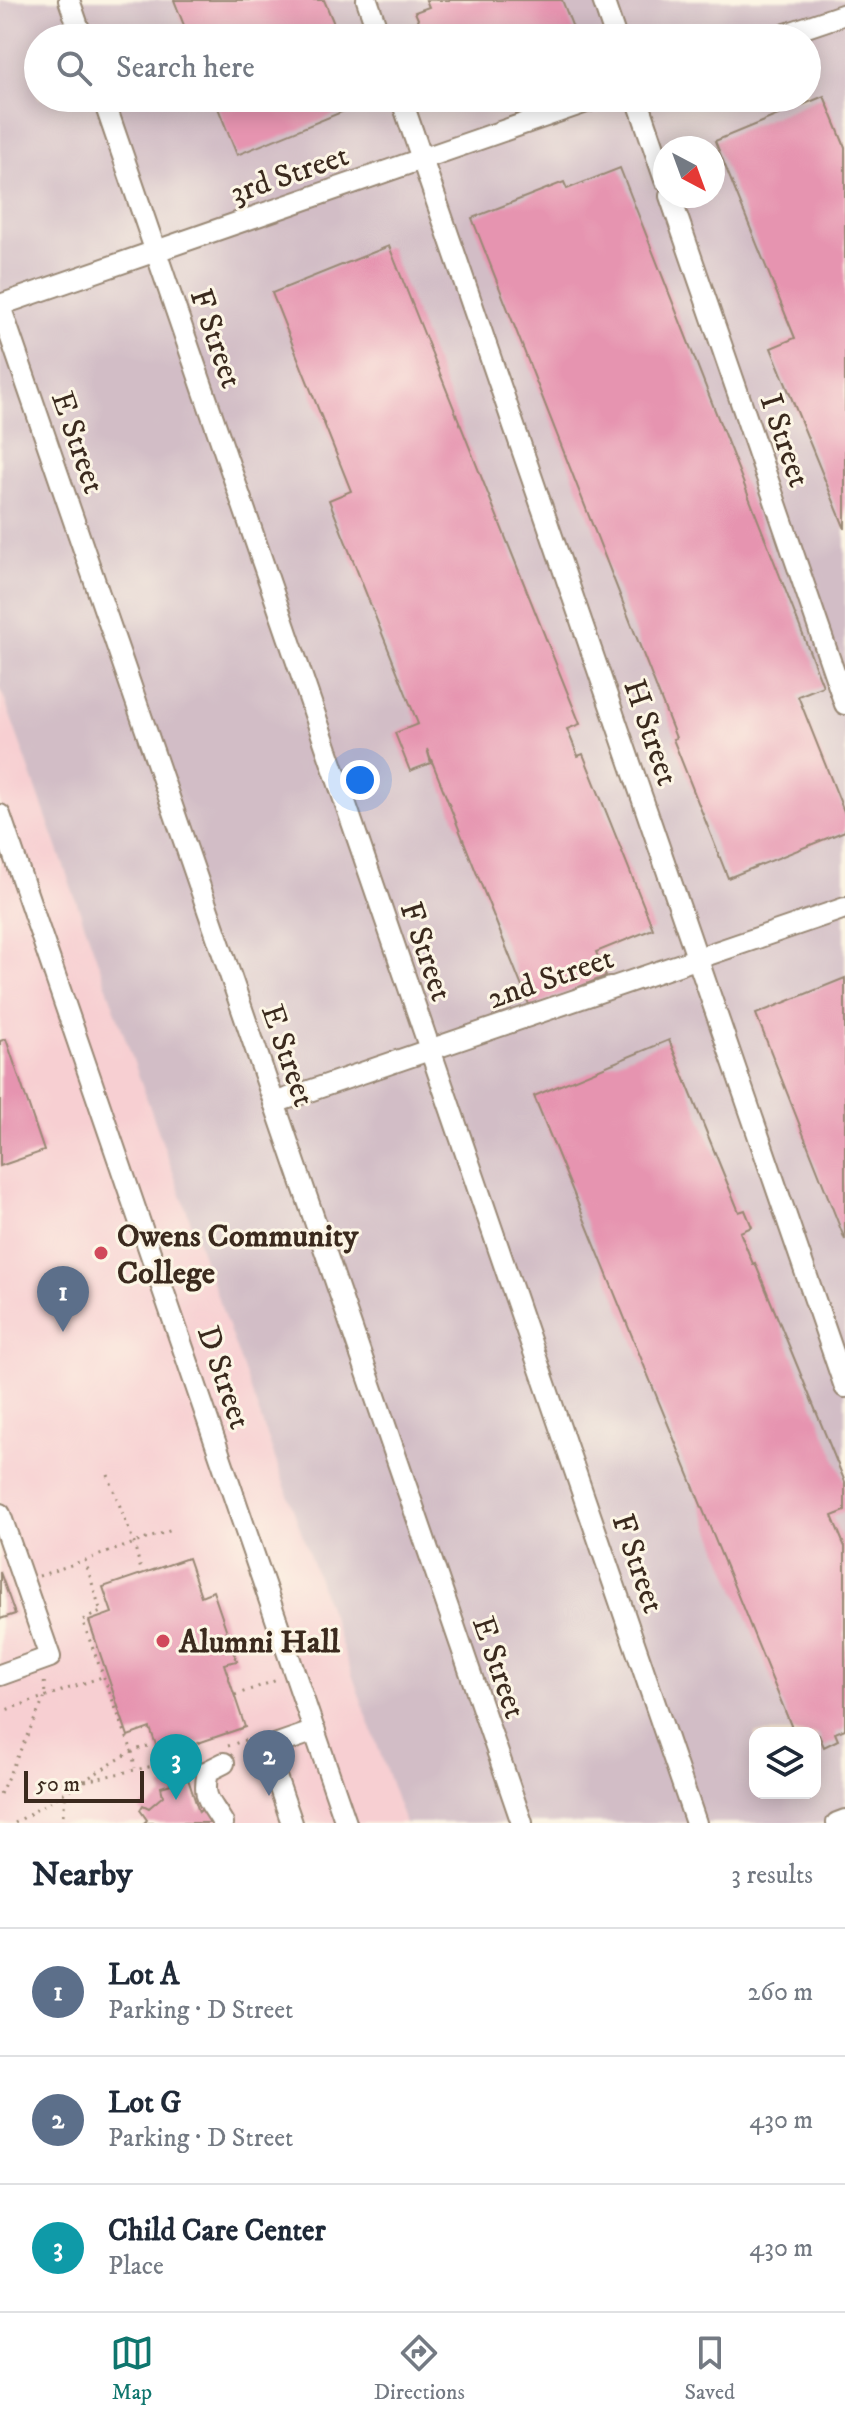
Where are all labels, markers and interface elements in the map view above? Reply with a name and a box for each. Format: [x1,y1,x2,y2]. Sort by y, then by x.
search box [24,24,821,112]
icon: search [52,46,96,90]
text: Search here [116,50,255,87]
street label: 3rd Street [225,136,354,214]
north arrow [653,136,725,208]
street label: F Street [180,284,251,393]
street label: E Street [41,386,113,499]
street label: I Street [750,389,819,492]
street label: H Street [613,674,687,791]
your location [340,760,380,800]
street label: F Street [390,897,461,1006]
street label: 2nd Street [482,939,619,1019]
street label: E Street [251,999,323,1112]
place label: Owens Community College [117,1217,359,1294]
marker: Owens Community College [92,1244,110,1262]
pin: 1 [37,1266,89,1332]
street label: D Street [187,1321,259,1434]
street label: F Street [602,1509,673,1618]
street label: E Street [462,1611,534,1724]
place label: Alumni Hall [178,1623,340,1663]
marker: Alumni Hall [154,1632,172,1650]
map controls [749,1727,821,1799]
button: layers [749,1727,821,1799]
pin: 2 [243,1730,295,1796]
pin: 3 [150,1734,202,1800]
scale bar [24,1767,144,1803]
text: 50 m [36,1771,80,1798]
text: Nearby [32,1854,133,1896]
text: 3 results [731,1859,813,1892]
text: Lot A [108,1957,179,1994]
text: 1 [53,1976,63,2009]
text: 260 m [748,1976,813,2009]
text: Parking · D Street [108,1994,293,2027]
text: Lot G [108,2085,181,2122]
text: 2 [52,2104,64,2137]
text: 430 m [749,2104,813,2137]
text: Parking · D Street [108,2122,293,2155]
text: Child Care Center [108,2213,326,2250]
text: 3 [53,2232,63,2265]
text: 430 m [749,2232,813,2265]
text: Place [108,2250,164,2283]
tab: Map [110,2331,154,2406]
tab: Directions [374,2331,465,2406]
tab: Saved [685,2331,735,2406]

